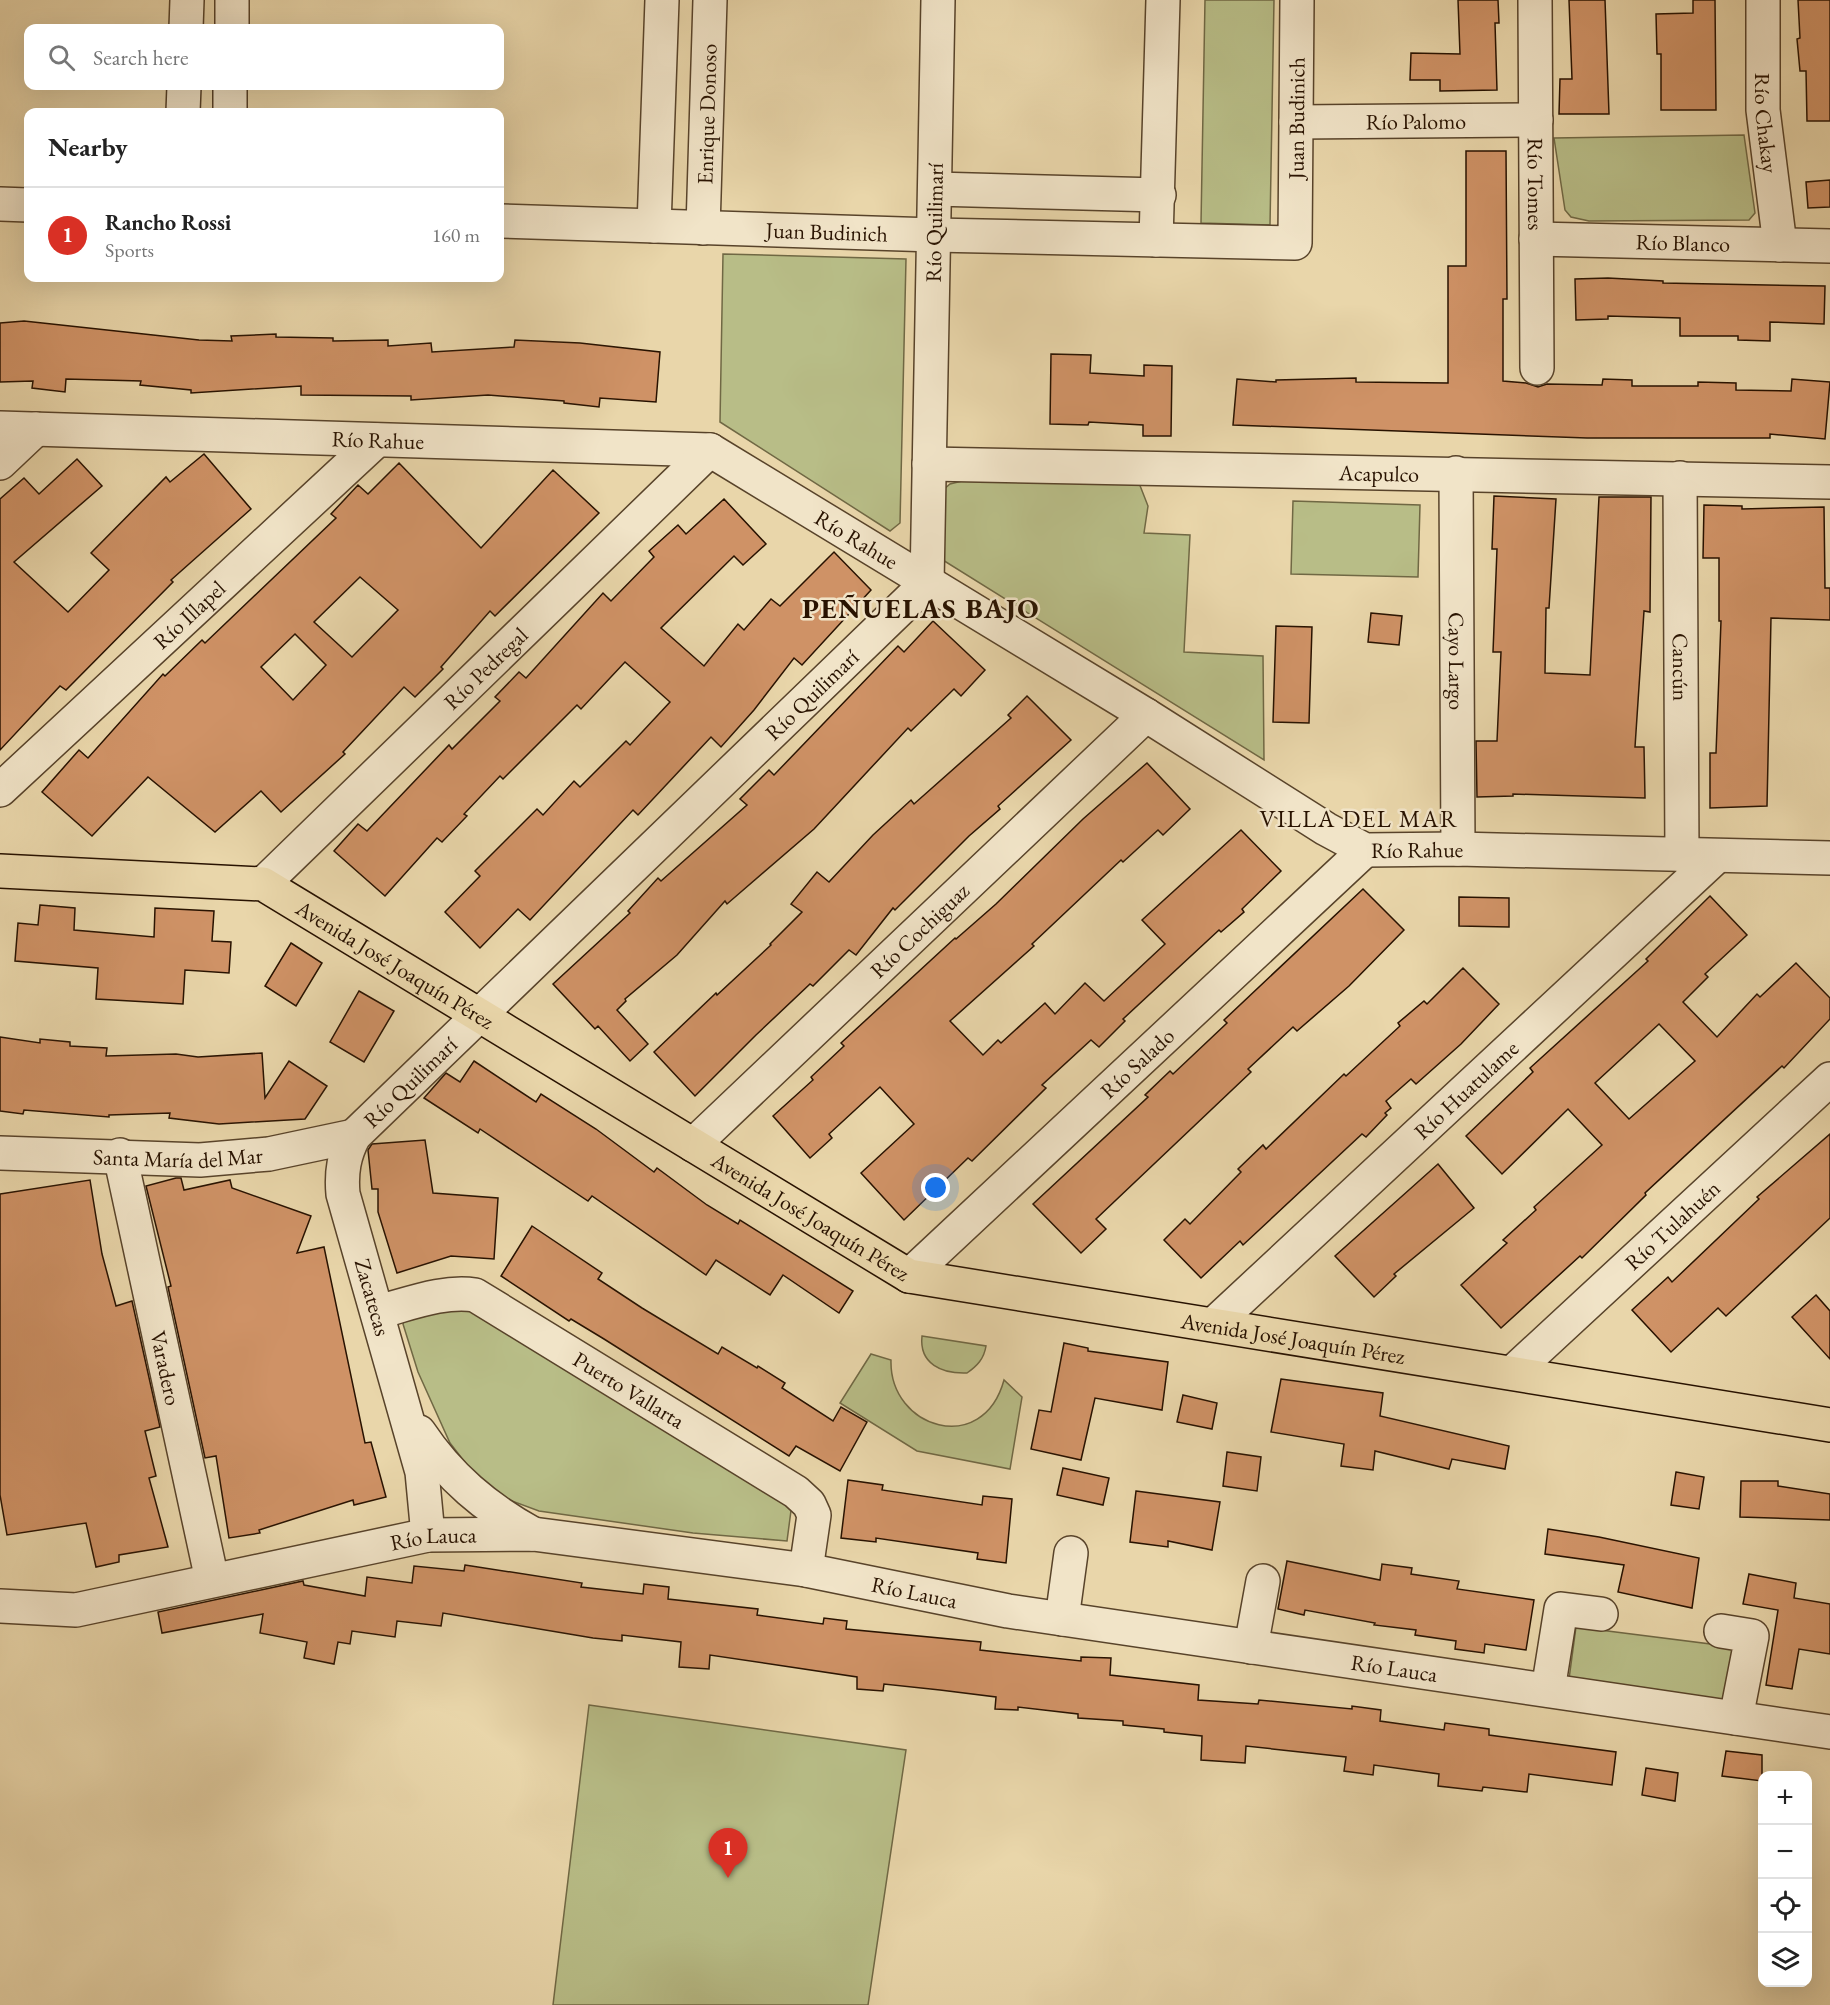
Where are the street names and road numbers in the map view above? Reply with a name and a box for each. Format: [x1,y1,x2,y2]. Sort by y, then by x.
street label: Enrique Donoso [690,43,724,185]
street label: Juan Budinich [1282,57,1312,182]
street label: Río Chakay [1748,73,1785,175]
street label: Río Palomo [1366,107,1466,136]
street label: Río Tomes [1521,138,1550,230]
street label: Río Quilimarí [919,162,950,283]
street label: Juan Budinich [763,216,888,249]
street label: Río Blanco [1635,227,1731,259]
street label: Río Rahue [331,424,425,456]
street label: Acapulco [1337,458,1419,489]
street label: Río Rahue [809,503,904,576]
street label: Río Illapel [147,574,232,656]
street label: Cayo Largo [1442,612,1471,710]
street label: Río Pedregal [437,621,534,716]
street label: Cancún [1666,633,1695,702]
street label: Río Quilimarí [759,642,865,747]
street label: Río Rahue [1371,835,1464,865]
street label: Río Cochiguaz [864,876,976,985]
street label: Avenida José Joaquín Pérez [290,893,500,1036]
street label: Río Salado [1094,1021,1181,1105]
street label: Río Quilimarí [357,1030,464,1134]
street label: Río Huatulame [1408,1034,1525,1146]
street label: Santa María del Mar [93,1141,264,1175]
street label: Avenida José Joaquín Pérez [705,1145,915,1288]
street label: Río Tulahuén [1619,1174,1727,1277]
street label: Zacatecas [348,1255,397,1339]
street label: Avenida José Joaquín Pérez [1178,1306,1408,1371]
street label: Varadero [143,1328,188,1408]
street label: Puerto Vallarta [568,1345,690,1435]
street label: Río Lauca [387,1521,477,1558]
street label: Río Lauca [869,1570,960,1615]
street label: Río Lauca [1349,1648,1440,1689]

